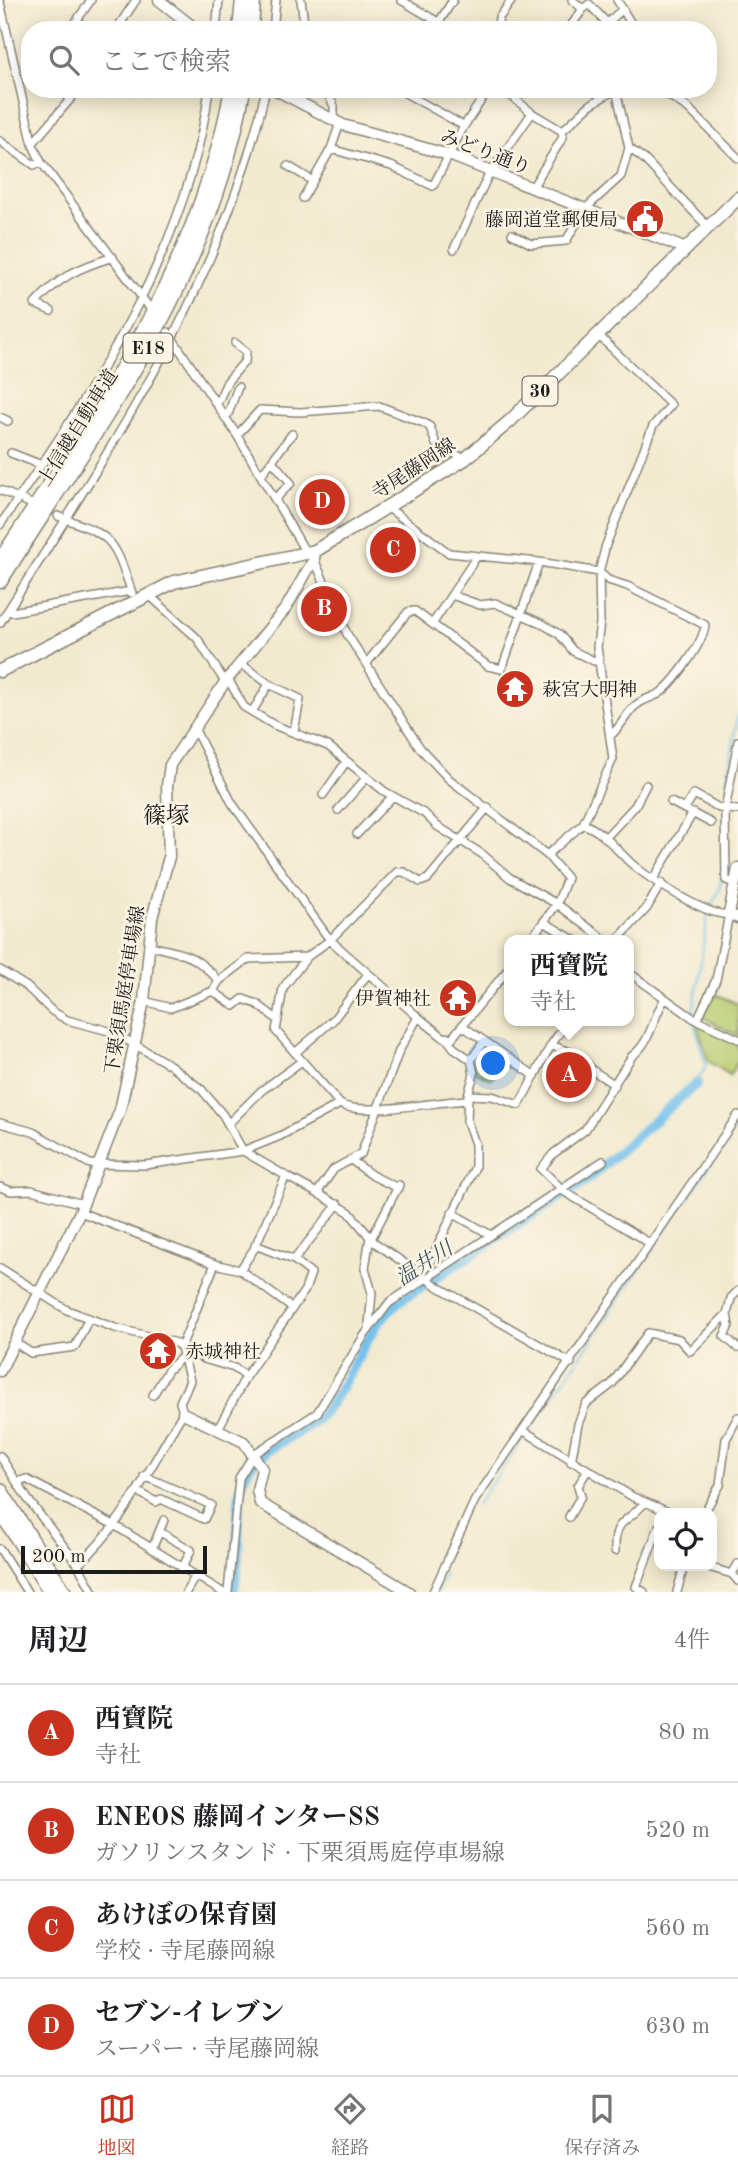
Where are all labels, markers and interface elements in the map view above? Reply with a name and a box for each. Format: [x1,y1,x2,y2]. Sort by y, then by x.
search box [21,21,717,98]
icon: search [45,41,83,79]
text: ここで検索 [101,50,231,76]
street label: みどり通り [437,126,534,179]
public building icon: 藤岡道堂郵便局 [624,198,666,240]
place label: 藤岡道堂郵便局 [485,209,618,231]
road number: E18 [124,334,172,362]
street label: 上信越自動車道 [33,365,122,490]
road number: 30 [522,376,558,405]
street label: 寺尾藤岡線 [368,435,459,504]
pin: D [299,476,345,528]
pin: C [370,524,416,576]
pin: B [301,583,347,635]
temple icon: 萩宮大明神 [494,668,536,710]
place label: 萩宮大明神 [542,679,637,701]
district label: 篠塚 [143,803,189,828]
street label: 下栗須馬庭停車場線 [101,904,149,1076]
popup [504,935,634,1026]
text: 西寶院 [530,954,608,980]
temple icon: 伊賀神社 [437,977,479,1019]
place label: 伊賀神社 [355,989,431,1010]
text: 寺社 [530,991,576,1014]
your location [476,1046,510,1080]
pin: A [546,1049,592,1101]
water label: 温井川 [392,1236,459,1290]
temple icon: 赤城神社 [137,1330,179,1372]
place label: 赤城神社 [185,1342,261,1363]
map controls [654,1508,717,1571]
button: locate [654,1508,717,1571]
scale bar [21,1543,206,1575]
text: 200 m [32,1548,85,1567]
text: 周辺 [28,1627,88,1657]
text: 4件 [674,1629,710,1652]
text: 西寶院 [95,1707,173,1733]
text: A [42,1721,60,1744]
text: 80 m [659,1721,710,1744]
text: 寺社 [95,1744,141,1767]
text: ENEOS 藤岡インターSS [95,1805,380,1831]
text: B [43,1819,59,1842]
text: 520 m [645,1819,710,1842]
text: ガソリンスタンド · 下栗須馬庭停車場線 [95,1842,505,1865]
text: あけぼの保育園 [95,1903,277,1929]
text: C [43,1917,59,1940]
text: 560 m [645,1917,710,1940]
text: 学校 · 寺尾藤岡線 [95,1940,275,1963]
text: セブン-イレブン [95,2001,285,2027]
text: D [42,2015,60,2038]
text: 630 m [645,2015,710,2038]
text: スーパー · 寺尾藤岡線 [95,2038,319,2061]
tab: 地図 [98,2090,136,2161]
tab: 経路 [331,2090,369,2161]
tab: 保存済み [564,2090,640,2161]

